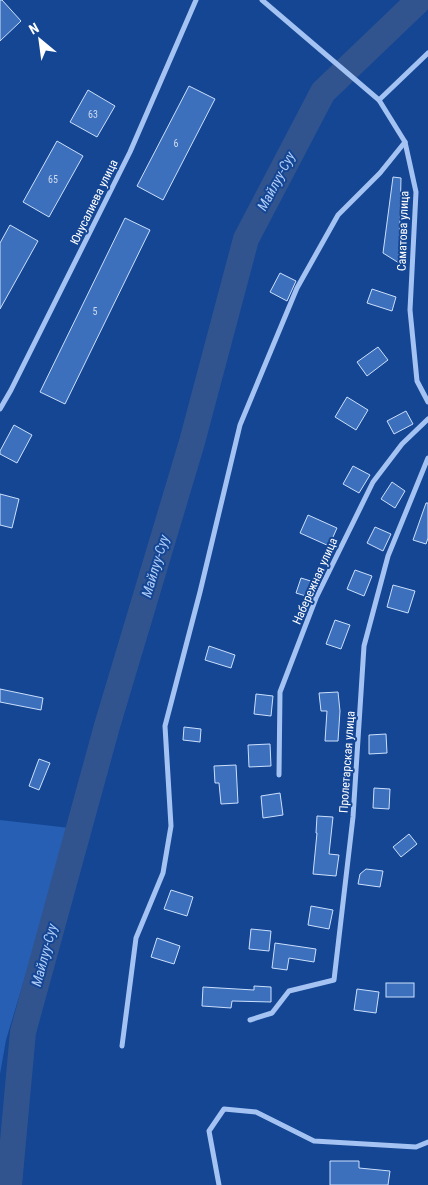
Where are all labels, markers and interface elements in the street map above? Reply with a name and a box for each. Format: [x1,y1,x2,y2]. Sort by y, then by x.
north arrow [15,15,65,65]
text: N [26,20,41,38]
house number: 63 [88,109,98,120]
house number: 6 [174,138,179,149]
water label: Майлуу-Суу [254,149,298,213]
street label: Юнусалиева улица [67,157,121,247]
house number: 65 [48,174,58,185]
street label: Саматова улица [395,190,411,271]
house number: 5 [93,306,98,317]
water label: Майлуу-Суу [138,533,172,599]
street label: Набережная улица [290,535,341,627]
street label: Пролетарская улица [336,710,358,814]
water label: Майлуу-Суу [28,922,60,988]

